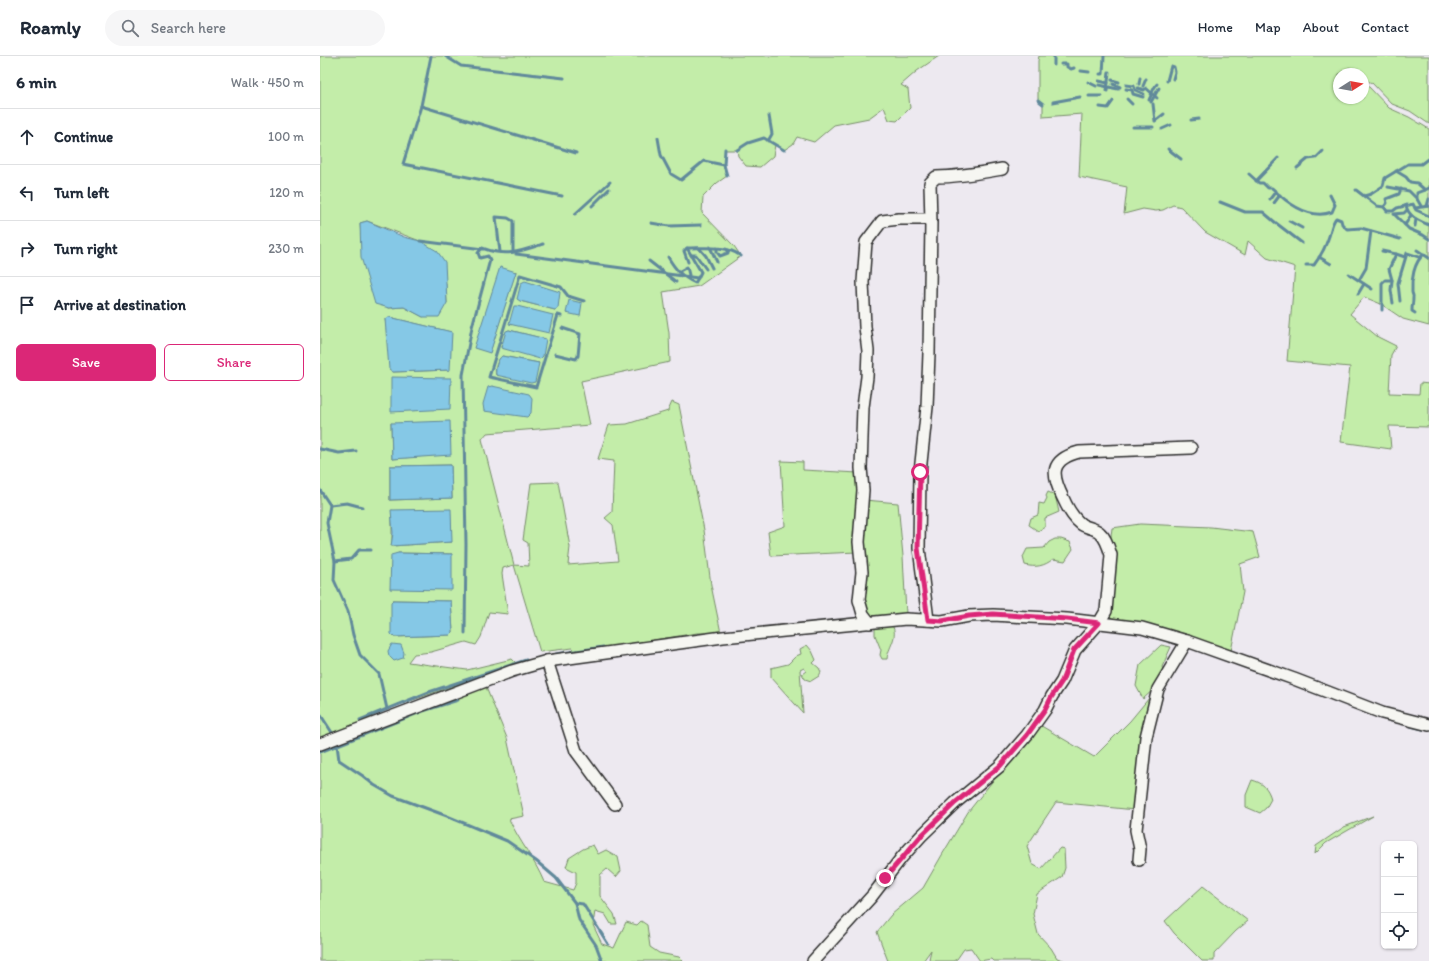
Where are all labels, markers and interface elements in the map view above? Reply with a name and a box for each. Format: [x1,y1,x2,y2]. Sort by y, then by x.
search box [105,10,385,46]
text: Roamly [20,16,81,39]
icon: search [119,17,141,39]
text: Search here [151,19,226,37]
text: Home [1198,19,1233,36]
text: Map [1255,19,1281,36]
text: About [1303,19,1339,36]
text: Contact [1361,19,1409,36]
north arrow [1333,68,1369,104]
text: 6 min [16,72,57,92]
text: Walk · 450 m [231,75,304,90]
icon: ahead [16,126,38,148]
text: Continue [54,128,113,146]
text: 100 m [268,129,304,144]
icon: left [16,182,38,204]
text: Turn left [54,184,109,202]
text: 120 m [269,185,304,200]
icon: right [16,238,38,260]
text: Turn right [54,240,118,258]
text: 230 m [268,241,304,256]
icon: arrive [16,294,38,316]
text: Arrive at destination [54,296,186,314]
button: Save [16,344,156,381]
button: Share [164,344,304,381]
route start [911,463,929,481]
map controls [1381,841,1417,949]
button: + [1381,841,1417,877]
route end [876,869,894,887]
button: − [1381,877,1417,913]
button: locate [1381,913,1417,949]

